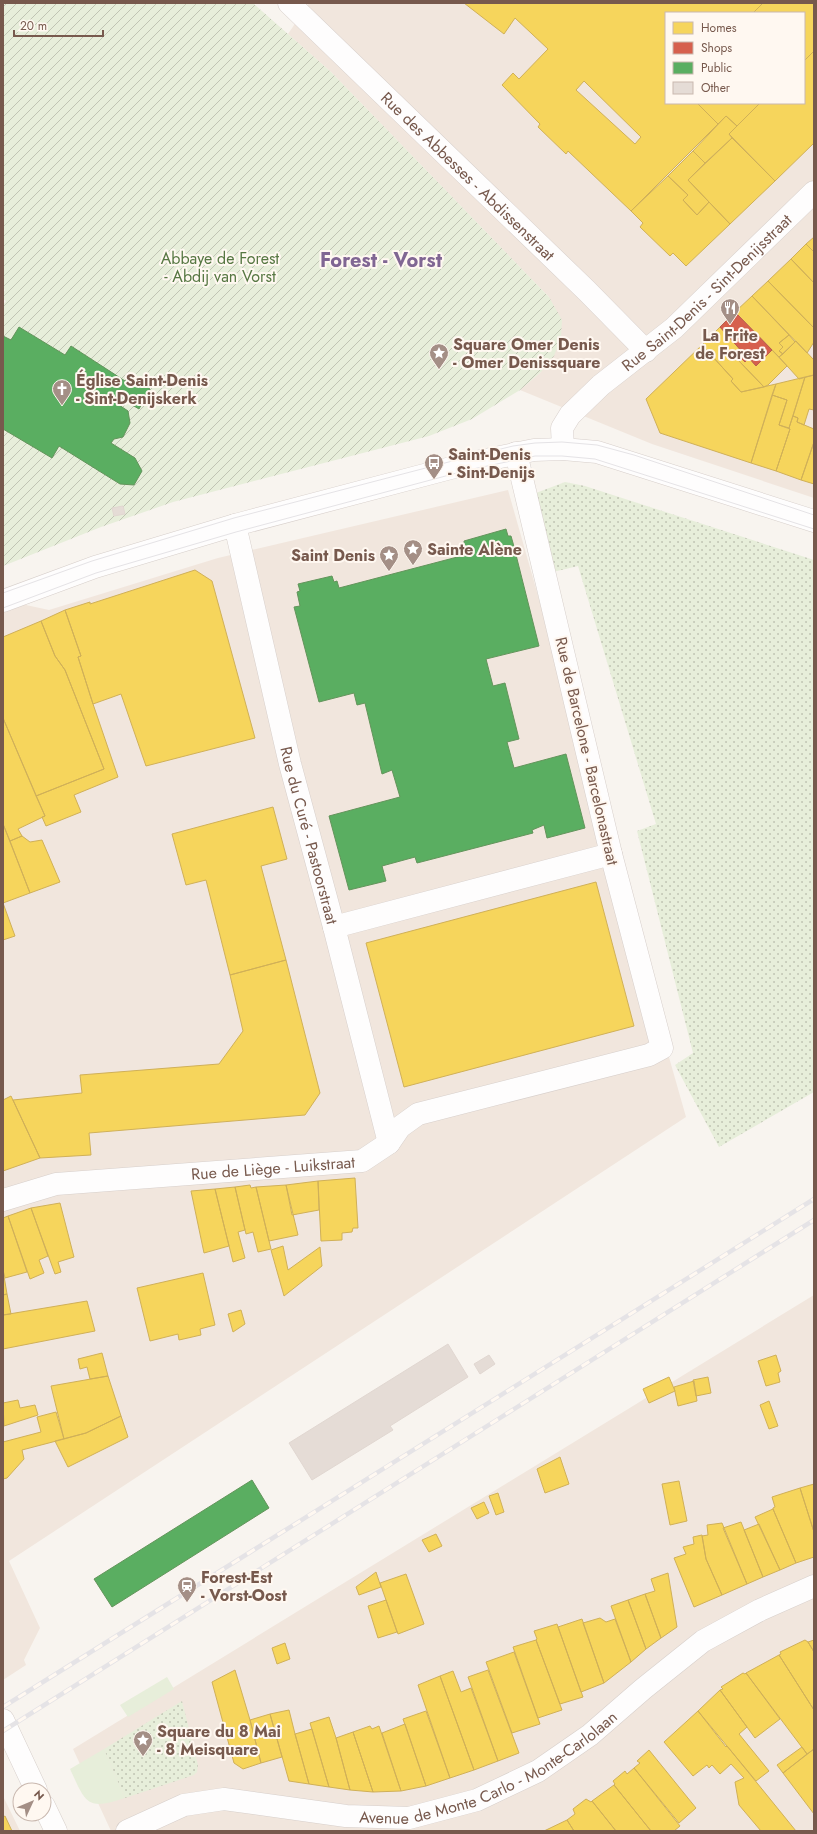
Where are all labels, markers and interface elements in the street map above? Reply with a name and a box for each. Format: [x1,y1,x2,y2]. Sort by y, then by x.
scale bar [14,12,103,38]
legend [665,12,805,104]
text: 20 m [20,17,47,35]
text: Homes [701,19,737,37]
text: Shops [701,39,732,57]
text: Public [701,59,732,77]
text: Other [701,79,731,97]
street label: Rue des Abbesses - Abdissenstraat [376,86,560,266]
street label: Rue Saint-Denis - Sint-Denijsstraat [617,208,797,376]
district label: Forest - Vorst [320,246,443,275]
park label: Abbaye de Forest - Abdij van Vorst [161,247,279,288]
restaurant icon: La Frite de Forest [719,297,741,325]
place label: La Frite de Forest [695,324,766,365]
place label: Square Omer Denis - Omer Denissquare [453,333,600,374]
place icon: Square Omer Denis - Omer Denissquare [428,342,450,370]
place label: Église Saint-Denis - Sint-Denijskerk [76,369,208,410]
church icon: Église Saint-Denis - Sint-Denijskerk [51,378,73,406]
place label: Saint-Denis - Sint-Denijs [448,443,535,484]
bus stop icon: Saint-Denis - Sint-Denijs [423,452,445,480]
place icon: Sainte Alène [402,538,424,566]
place label: Sainte Alène [427,538,522,561]
place label: Saint Denis [291,544,375,567]
place icon: Saint Denis [378,544,400,572]
street label: Rue de Barcelone - Barcelonastraat [550,635,625,868]
street label: Rue du Curé - Pastoorstraat [275,744,344,927]
street label: Rue de Liège - Luikstraat [190,1150,356,1185]
place label: Forest-Est - Vorst-Oost [201,1566,288,1607]
station icon: Forest-Est - Vorst-Oost [176,1575,198,1603]
street label: Avenue de Monte Carlo - Monte-Carlolaan [359,1705,622,1829]
place label: Square du 8 Mai - 8 Meisquare [157,1720,281,1761]
place icon: Square du 8 Mai - 8 Meisquare [132,1729,154,1757]
north arrow [12,1782,52,1822]
text: N [30,1786,48,1804]

